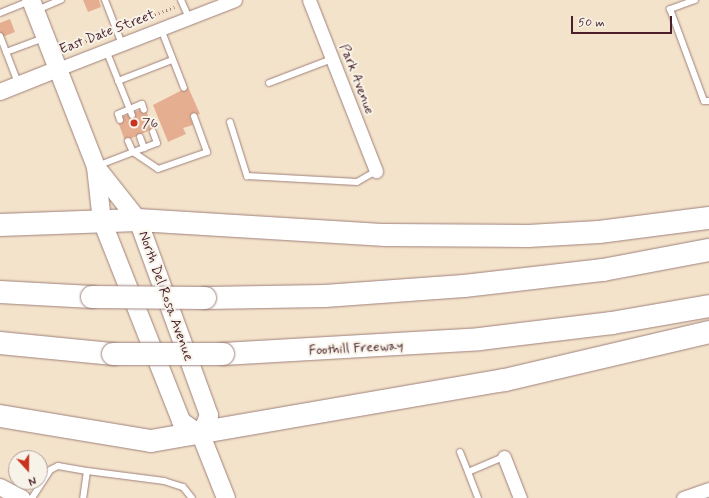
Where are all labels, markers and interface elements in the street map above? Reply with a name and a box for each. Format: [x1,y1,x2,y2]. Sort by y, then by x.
street label: East Date Street [57,6,157,58]
scale bar [573,8,674,34]
text: 50 m [578,15,605,31]
street label: Park Avenue [336,41,378,117]
place label: 76 [142,115,158,131]
marker: 76 [129,118,139,128]
street label: North Del Rosa Avenue [135,230,197,362]
street label: Foothill Freeway [308,337,404,359]
north arrow [8,450,48,490]
text: N [26,472,38,488]

